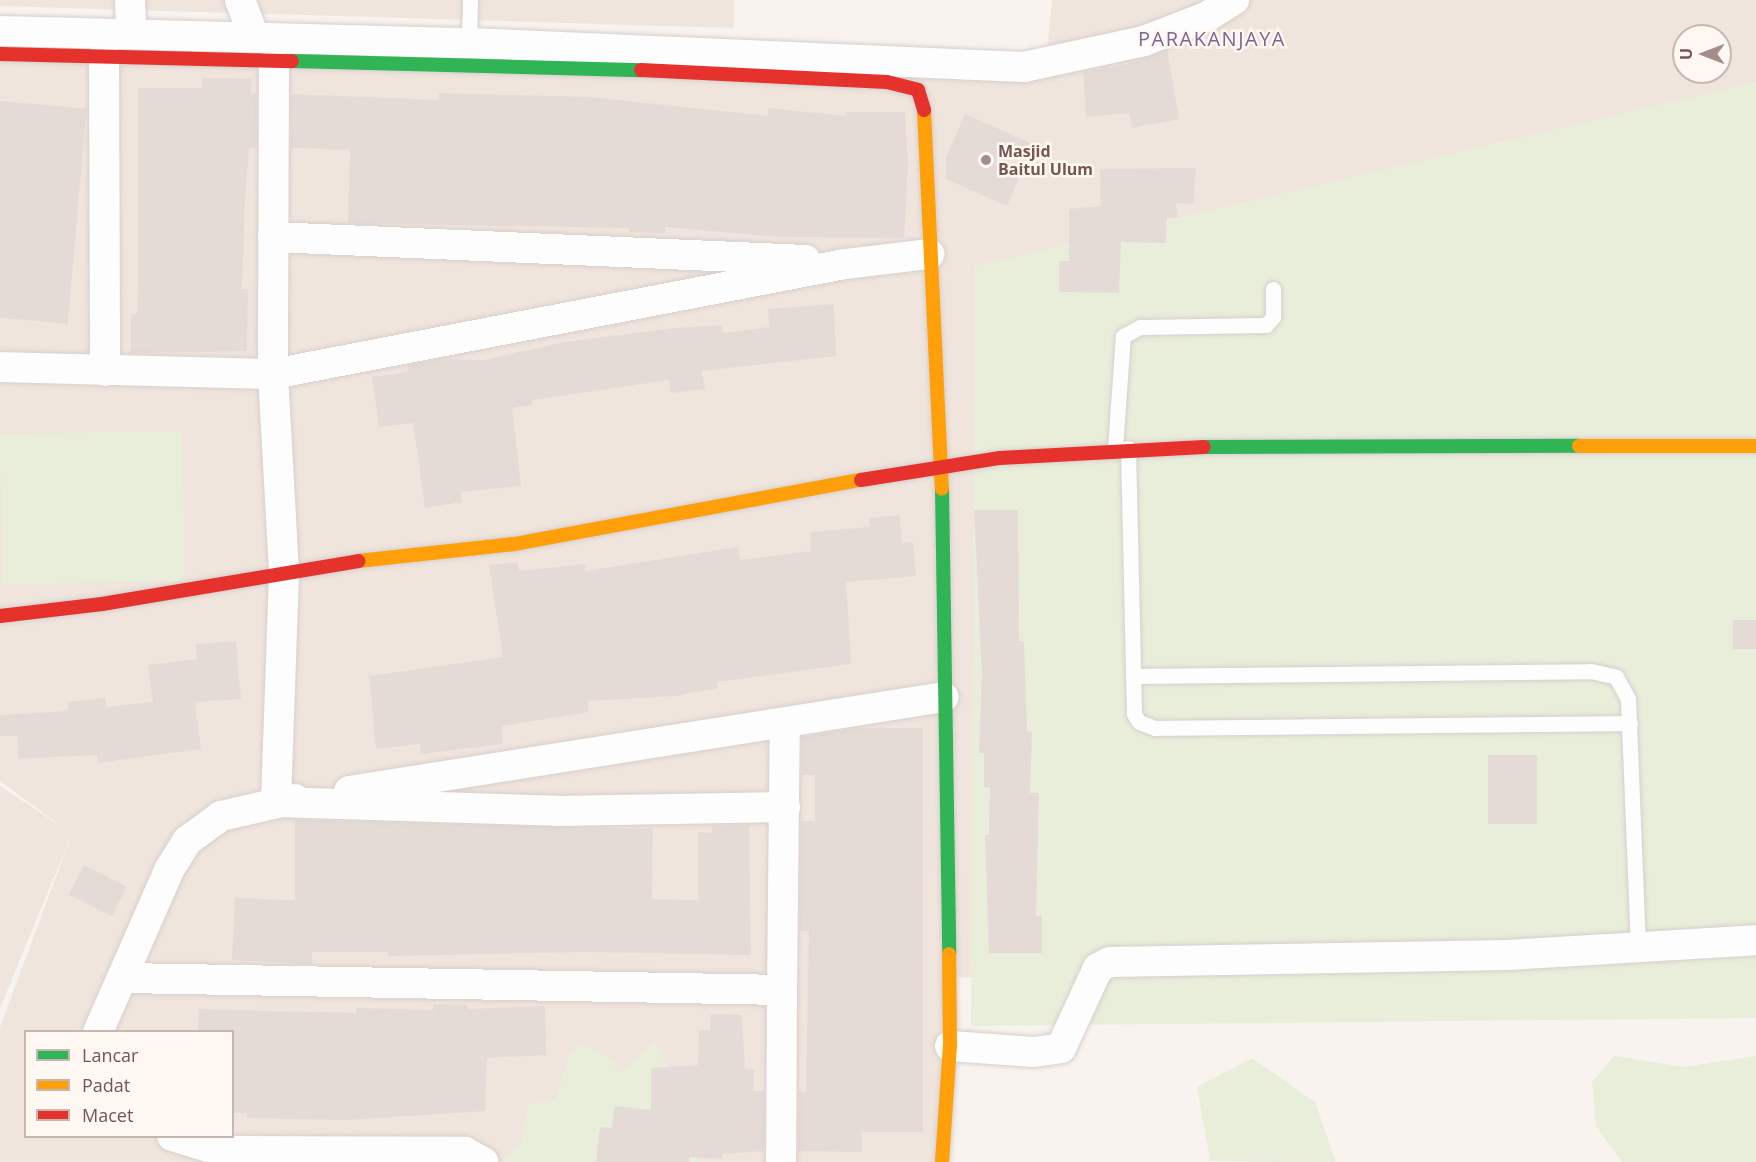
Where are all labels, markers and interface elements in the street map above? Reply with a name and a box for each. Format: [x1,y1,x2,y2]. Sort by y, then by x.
north arrow [1672,24,1732,84]
district label: PARAKANJAYA [1138,26,1286,50]
text: U [1675,48,1697,60]
place label: Masjid Baitul Ulum [998,141,1093,179]
marker: Masjid Baitul Ulum [979,153,993,167]
legend [24,1030,234,1138]
text: Lancar [82,1043,138,1067]
text: Padat [82,1073,130,1097]
text: Macet [82,1103,133,1127]

